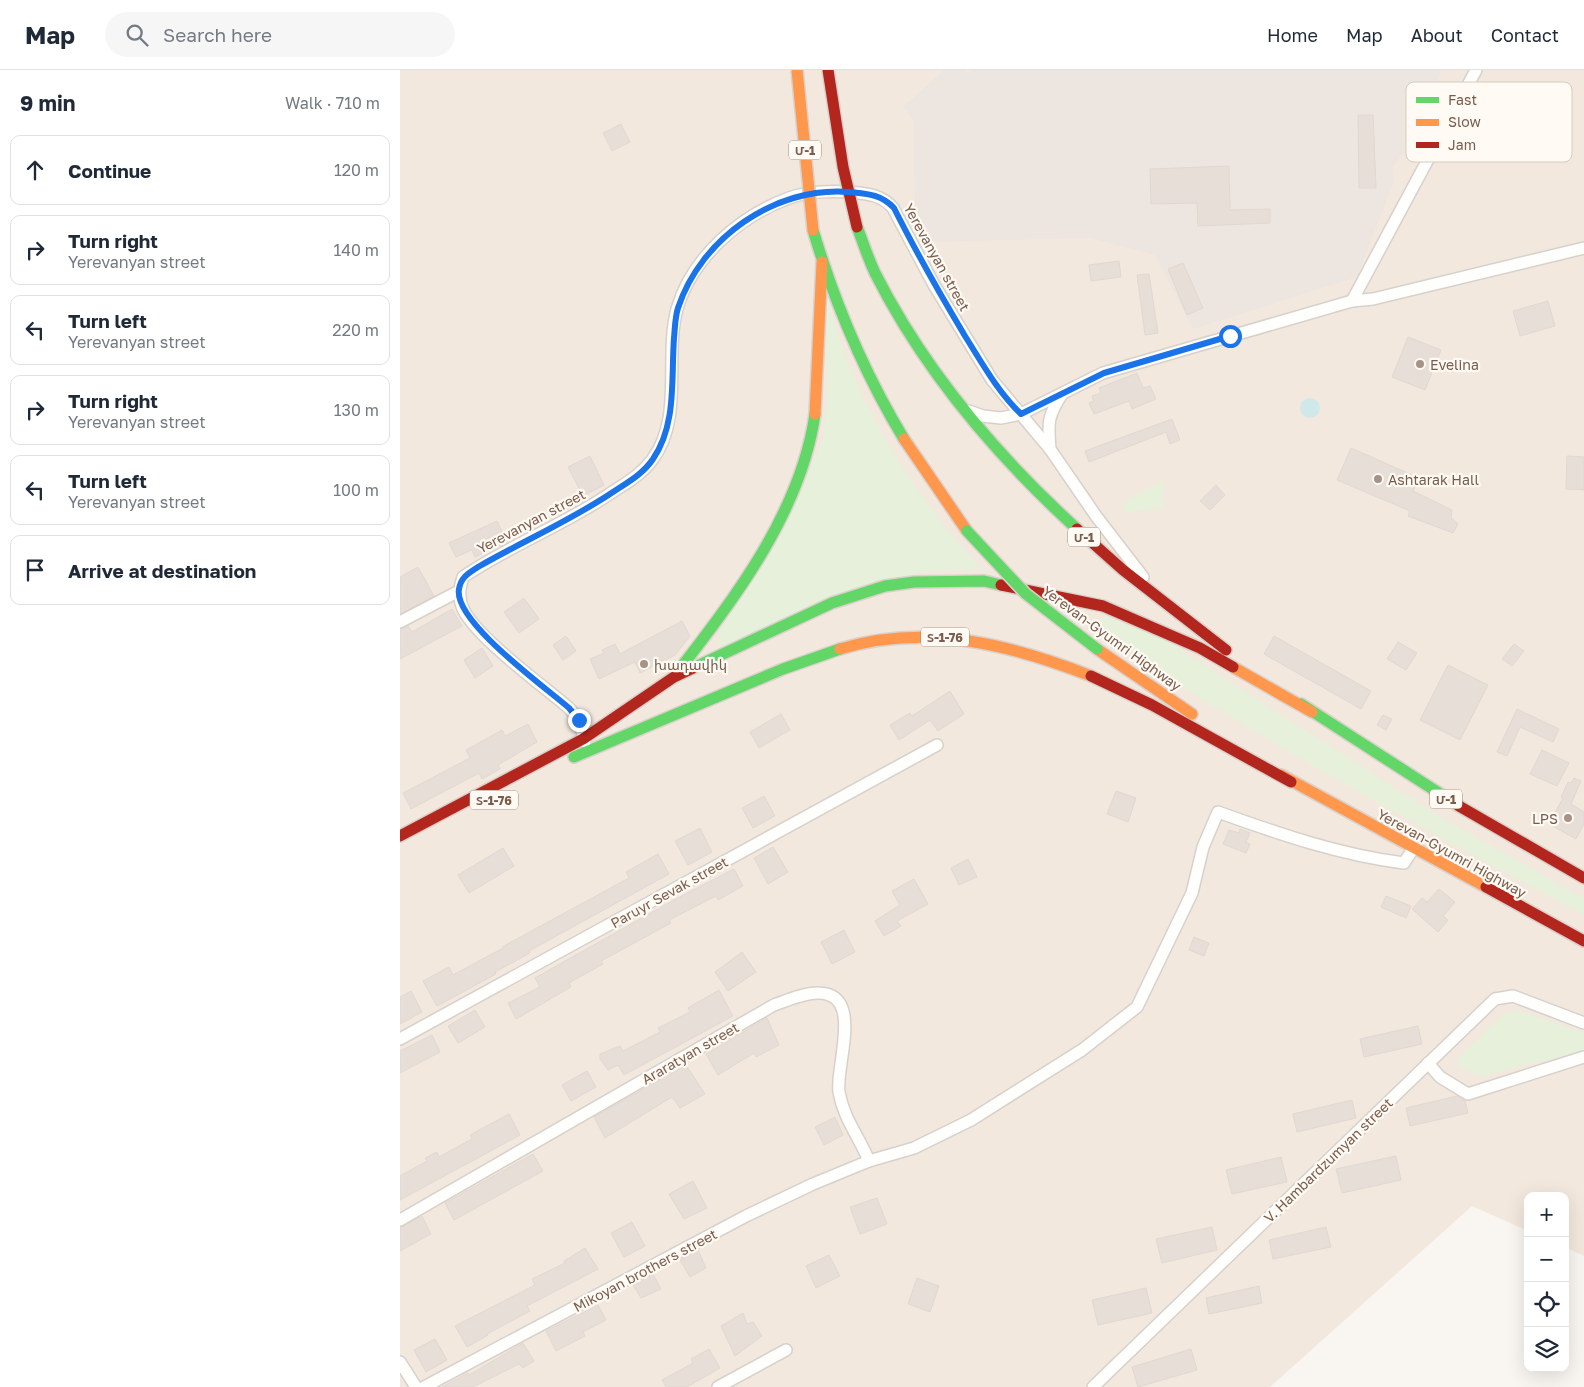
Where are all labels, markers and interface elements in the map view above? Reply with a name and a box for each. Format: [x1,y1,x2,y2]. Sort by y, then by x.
search box [105,12,455,57]
text: Map [25,20,75,49]
icon: search [123,21,151,49]
text: Search here [163,23,272,46]
text: Home [1267,24,1318,46]
text: Map [1346,24,1383,46]
text: About [1411,24,1463,46]
text: Contact [1491,24,1559,46]
legend [1406,82,1572,162]
text: 9 min [20,90,75,116]
text: Fast [1448,91,1477,108]
text: Walk · 710 m [285,93,380,113]
text: Slow [1448,113,1481,130]
text: Jam [1448,136,1476,153]
road number: Մ-1 [789,140,821,160]
icon: ahead [21,156,49,184]
text: Continue [68,159,151,182]
text: 120 m [334,160,379,180]
street label: Yerevanyan street [900,200,974,314]
text: Turn right [68,229,158,252]
icon: right [21,236,49,264]
text: 140 m [333,240,379,260]
text: Yerevanyan street [68,252,206,272]
text: Turn left [68,309,147,332]
icon: left [21,316,49,344]
text: 220 m [332,320,379,340]
route start [1219,325,1242,348]
text: Yerevanyan street [68,332,206,352]
place label: Evelina [1430,356,1479,373]
marker: Evelina [1414,358,1426,370]
text: Turn right [68,389,158,412]
icon: right [21,396,49,424]
text: 130 m [334,400,379,420]
text: Yerevanyan street [68,412,206,432]
text: Turn left [68,469,147,492]
place label: Ashtarak Hall [1388,471,1479,488]
marker: Ashtarak Hall [1372,473,1384,485]
icon: left [21,476,49,504]
text: 100 m [333,480,379,500]
street label: Yerevanyan street [474,485,588,557]
text: Yerevanyan street [68,492,206,512]
road number: Մ-1 [1068,528,1100,547]
icon: arrive [21,556,49,584]
text: Arrive at destination [68,559,256,582]
street label: Yerevan-Gyumri Highway [1039,582,1185,694]
road number: Տ-1-76 [921,628,969,646]
place label: խադավիկ [654,656,727,673]
marker: խադավիկ [638,658,650,670]
route end [568,709,591,732]
road number: Տ-1-76 [470,790,518,810]
road number: Մ-1 [1430,790,1462,809]
street label: Yerevan-Gyumri Highway [1375,805,1530,901]
place label: LPS [1532,810,1558,827]
marker: LPS [1562,812,1574,824]
street label: Paruyr Sevak street [607,853,731,931]
street label: Araratyan street [638,1018,742,1088]
street label: V. Hambardzumyan street [1260,1094,1396,1226]
map controls [1524,1192,1569,1372]
button: + [1524,1192,1569,1237]
street label: Mikoyan brothers street [570,1225,720,1315]
button: − [1524,1237,1569,1282]
button: locate [1524,1282,1569,1327]
button: layers [1524,1327,1569,1372]

